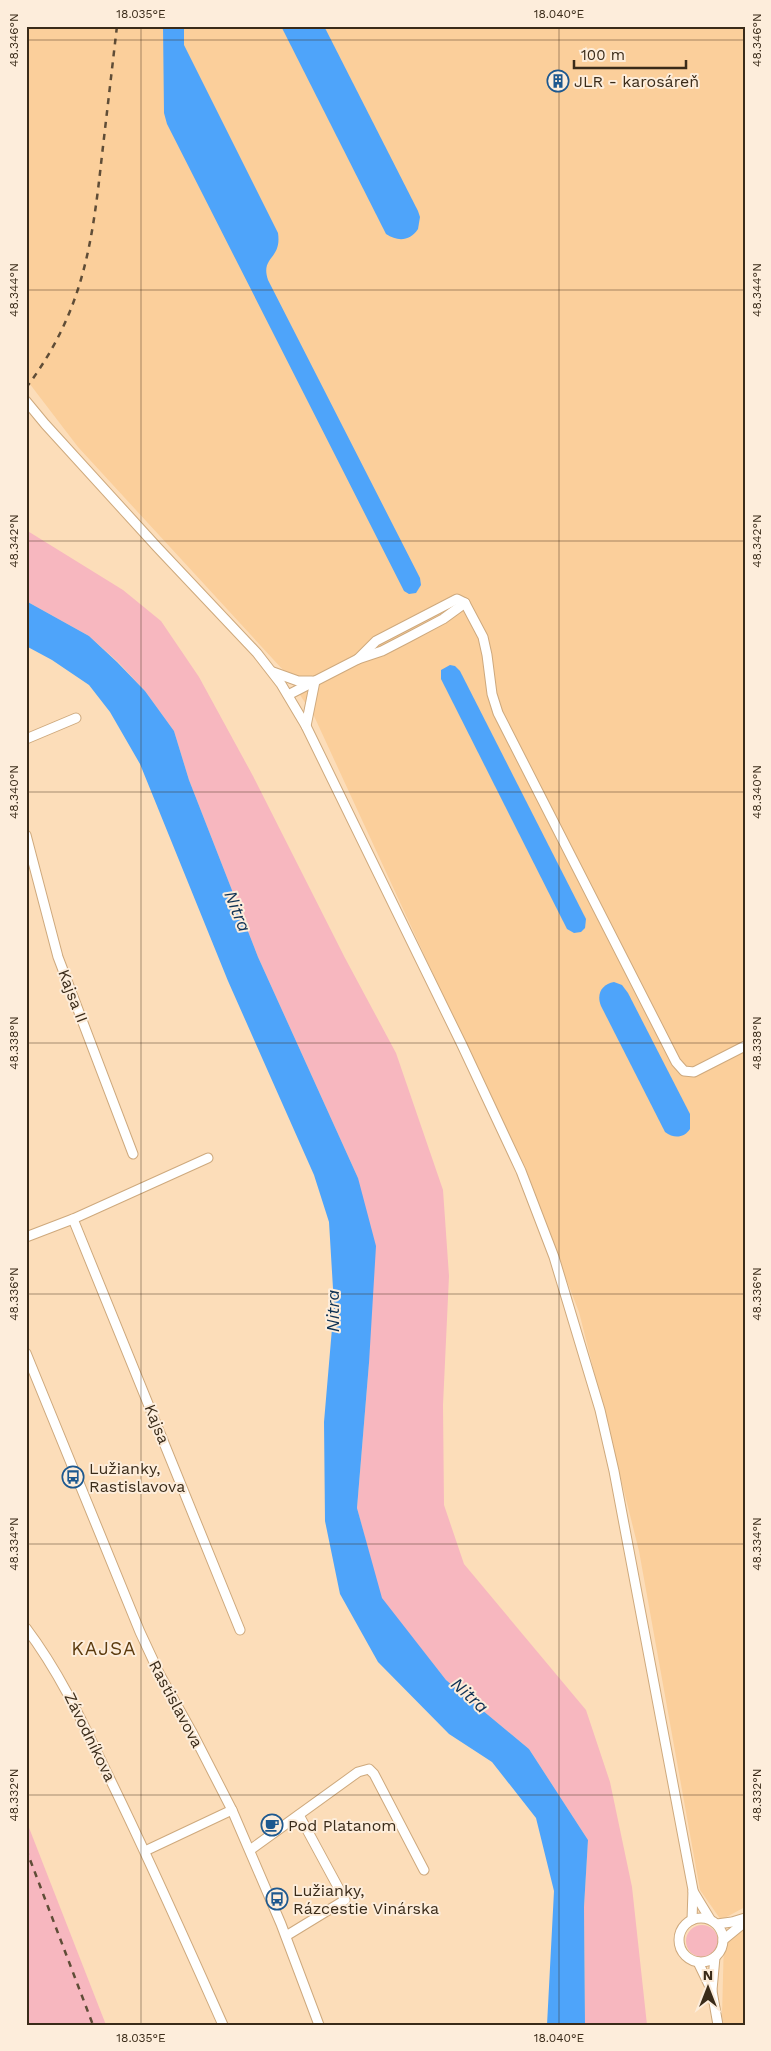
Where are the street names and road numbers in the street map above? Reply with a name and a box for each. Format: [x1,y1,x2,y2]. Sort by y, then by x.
street label: Kajsa II [54,967,92,1025]
street label: Kajsa [140,1401,174,1447]
street label: Rastislavova [145,1657,207,1751]
street label: Závodníkova [60,1689,120,1785]

